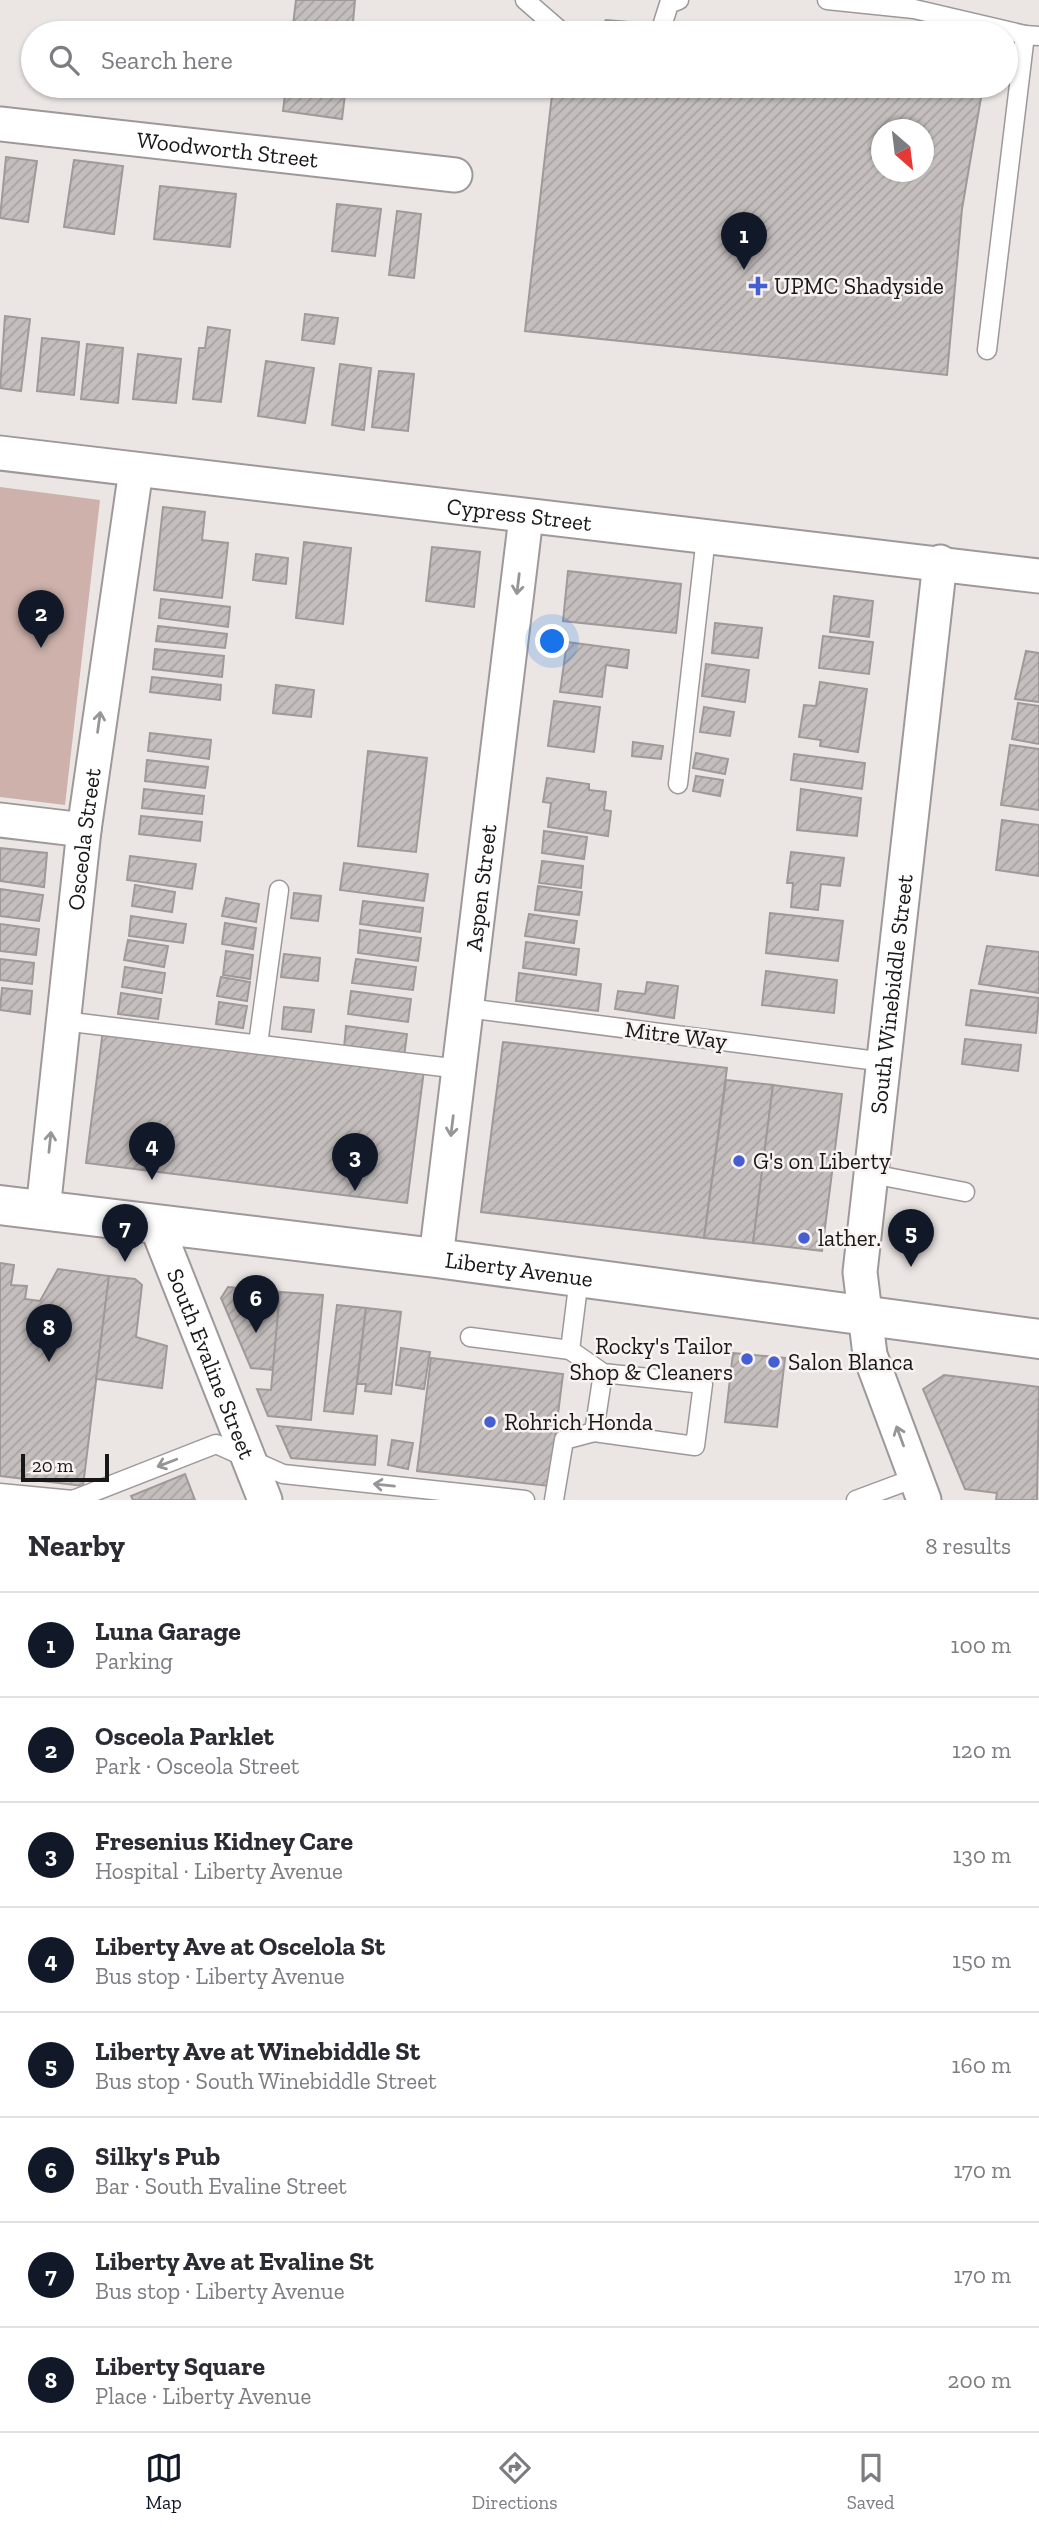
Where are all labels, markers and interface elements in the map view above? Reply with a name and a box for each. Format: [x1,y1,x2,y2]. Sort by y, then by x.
search box [21,21,1018,98]
icon: search [45,41,83,79]
text: Search here [101,44,233,76]
north arrow [871,119,934,182]
street label: Woodworth Street [135,125,320,174]
pin: 1 [721,212,767,270]
place label: UPMC Shadyside [774,272,944,300]
marker: UPMC Shadyside [748,276,768,296]
street label: Cypress Street [445,492,594,537]
one-way arrow [512,573,525,595]
pin: 2 [18,590,64,648]
your location [535,624,569,658]
one-way arrow [93,711,106,734]
street label: Osceola Street [61,766,107,912]
street label: Aspen Street [459,822,503,953]
street label: South Winebiddle Street [864,872,919,1115]
street label: Mitre Way [623,1015,729,1055]
one-way arrow [446,1115,459,1137]
pin: 4 [129,1122,175,1180]
one-way arrow [44,1132,57,1154]
pin: 3 [332,1133,378,1191]
place label: G's on Liberty [753,1147,891,1175]
marker: G's on Liberty [731,1153,747,1169]
pin: 7 [102,1204,148,1262]
pin: 5 [888,1209,934,1267]
place label: lather. [818,1224,881,1252]
marker: lather. [796,1230,812,1246]
street label: Liberty Avenue [443,1245,595,1293]
street label: South Evaline Street [161,1265,261,1463]
pin: 6 [233,1275,279,1333]
pin: 8 [26,1304,72,1362]
place label: Rocky's Tailor Shop & Cleaners [570,1332,733,1386]
place label: Salon Blanca [788,1348,914,1376]
marker: Rocky's Tailor Shop & Cleaners [739,1351,755,1367]
marker: Salon Blanca [766,1354,782,1370]
place label: Rohrich Honda [504,1408,653,1436]
marker: Rohrich Honda [482,1414,498,1430]
one-way arrow [892,1426,905,1448]
scale bar [21,1451,108,1483]
text: 20 m [32,1454,73,1477]
one-way arrow [157,1457,179,1470]
one-way arrow [374,1478,396,1491]
text: Nearby [28,1528,125,1564]
text: 8 results [925,1532,1011,1560]
text: Luna Garage [95,1615,241,1647]
text: 1 [46,1631,56,1659]
text: 100 m [951,1631,1011,1659]
text: Parking [95,1647,173,1675]
text: Osceola Parklet [95,1720,274,1752]
text: 2 [45,1736,57,1764]
text: 120 m [952,1736,1011,1764]
text: Park · Osceola Street [95,1752,299,1780]
text: Fresenius Kidney Care [95,1825,353,1857]
text: 3 [45,1841,57,1869]
text: 130 m [953,1841,1011,1869]
text: Hospital · Liberty Avenue [95,1857,343,1885]
text: Liberty Ave at Oscelola St [95,1930,385,1962]
text: 4 [44,1946,58,1974]
text: 150 m [952,1946,1011,1974]
text: Bus stop · Liberty Avenue [95,1962,344,1990]
text: Liberty Ave at Winebiddle St [95,2035,420,2067]
text: 5 [45,2051,57,2079]
text: 160 m [952,2051,1011,2079]
text: Bus stop · South Winebiddle Street [95,2067,436,2095]
text: Silky's Pub [95,2140,220,2172]
text: 6 [45,2156,57,2184]
text: 170 m [953,2156,1011,2184]
text: Bar · South Evaline Street [95,2172,347,2200]
text: Liberty Ave at Evaline St [95,2245,374,2277]
text: 7 [45,2261,57,2289]
text: 170 m [953,2261,1011,2289]
text: Bus stop · Liberty Avenue [95,2277,344,2305]
text: Liberty Square [95,2350,265,2382]
text: 8 [45,2366,57,2394]
text: 200 m [948,2366,1011,2394]
text: Place · Liberty Avenue [95,2382,311,2410]
tab: Map [145,2449,183,2514]
tab: Directions [472,2449,558,2514]
tab: Saved [847,2449,894,2514]

